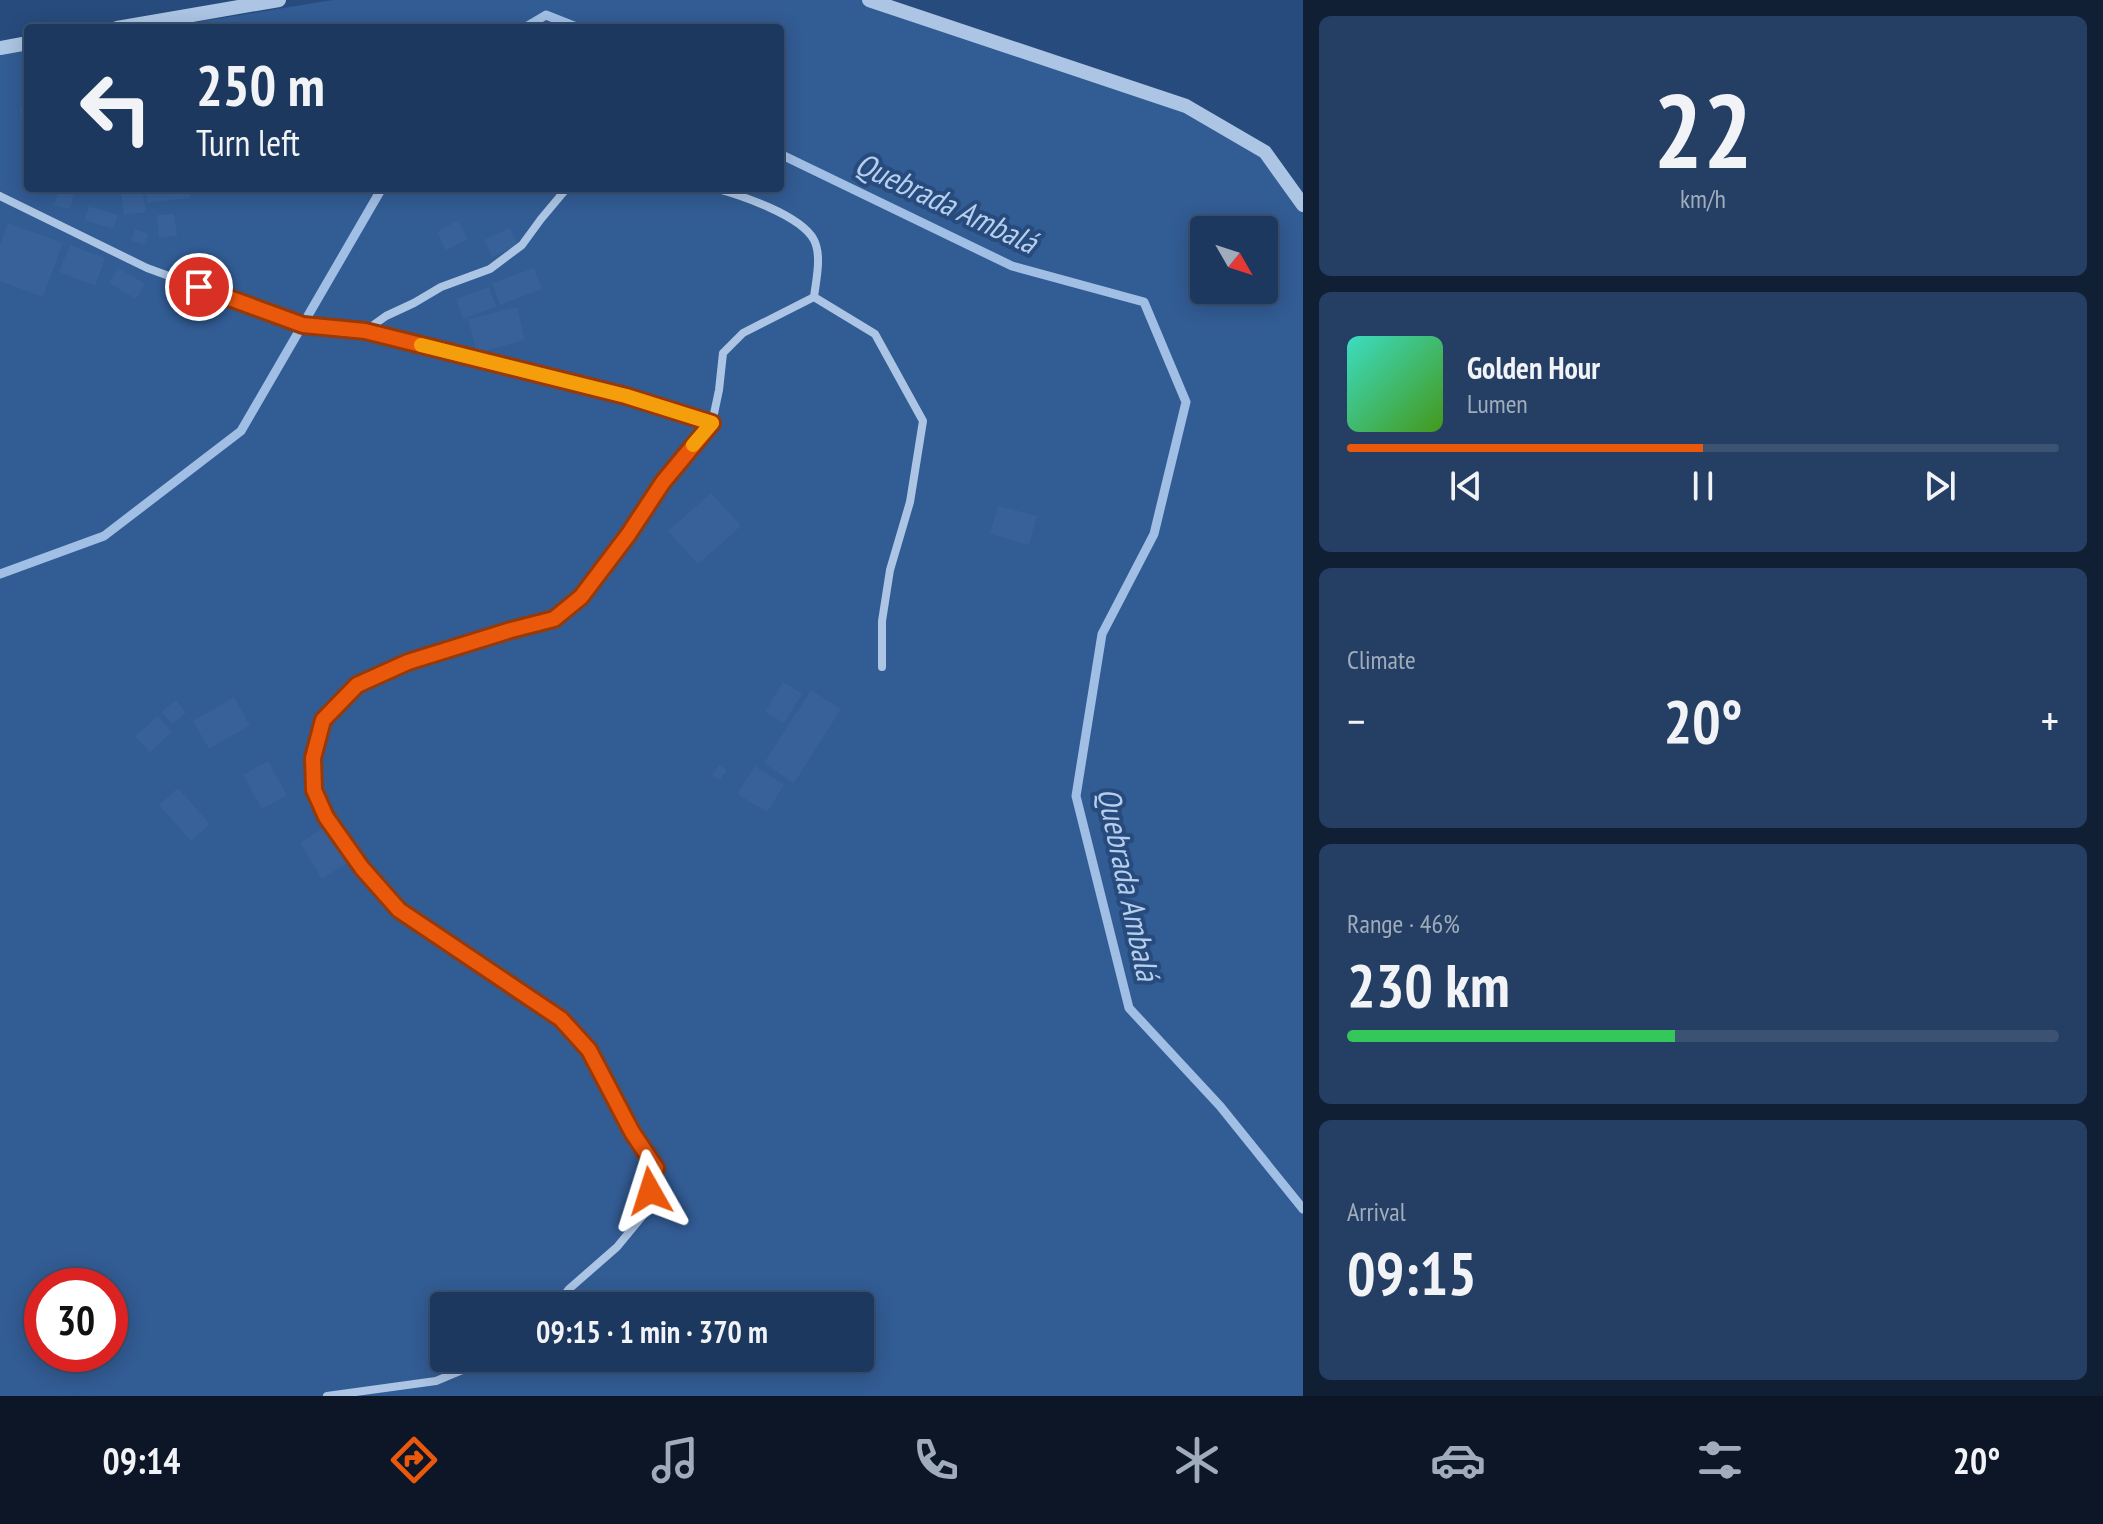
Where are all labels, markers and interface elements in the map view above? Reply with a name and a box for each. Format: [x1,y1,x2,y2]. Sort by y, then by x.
text: 250 m [196,49,325,121]
icon: left [64,56,168,160]
text: 22 [1653,62,1753,197]
text: Turn left [196,119,300,166]
water label: Quebrada Ambalá [849,142,1046,263]
text: km/h [1680,182,1726,215]
north arrow [1190,216,1278,304]
map controls [1190,216,1278,304]
pin [165,253,233,321]
icon: arrive [177,265,221,309]
text: Golden Hour [1467,348,1600,387]
text: Lumen [1467,387,1528,420]
icon: previous [1444,464,1488,508]
icon: pause [1681,464,1725,508]
icon: next [1918,464,1962,508]
text: Climate [1347,643,1416,676]
text: 20° [1663,682,1743,760]
text: − [1347,692,1365,749]
text: + [2041,692,2059,749]
water label: Quebrada Ambalá [1088,784,1170,986]
text: Range · 46% [1347,907,1460,940]
text: 230 km [1347,946,1510,1024]
position arrow [608,1149,692,1233]
text: Arrival [1347,1195,1406,1228]
text: 09:15 [1347,1234,1477,1312]
speed limit sign: 30 [24,1268,128,1372]
text: 09:15 · 1 min · 370 m [536,1312,768,1351]
icon: directions [386,1432,442,1488]
icon: music [647,1432,703,1488]
icon: phone [908,1432,964,1488]
icon: climate [1169,1432,1225,1488]
icon: car [1430,1432,1486,1488]
icon: filters [1692,1432,1748,1488]
text: 09:14 [103,1437,180,1484]
text: 20° [1953,1437,2000,1484]

